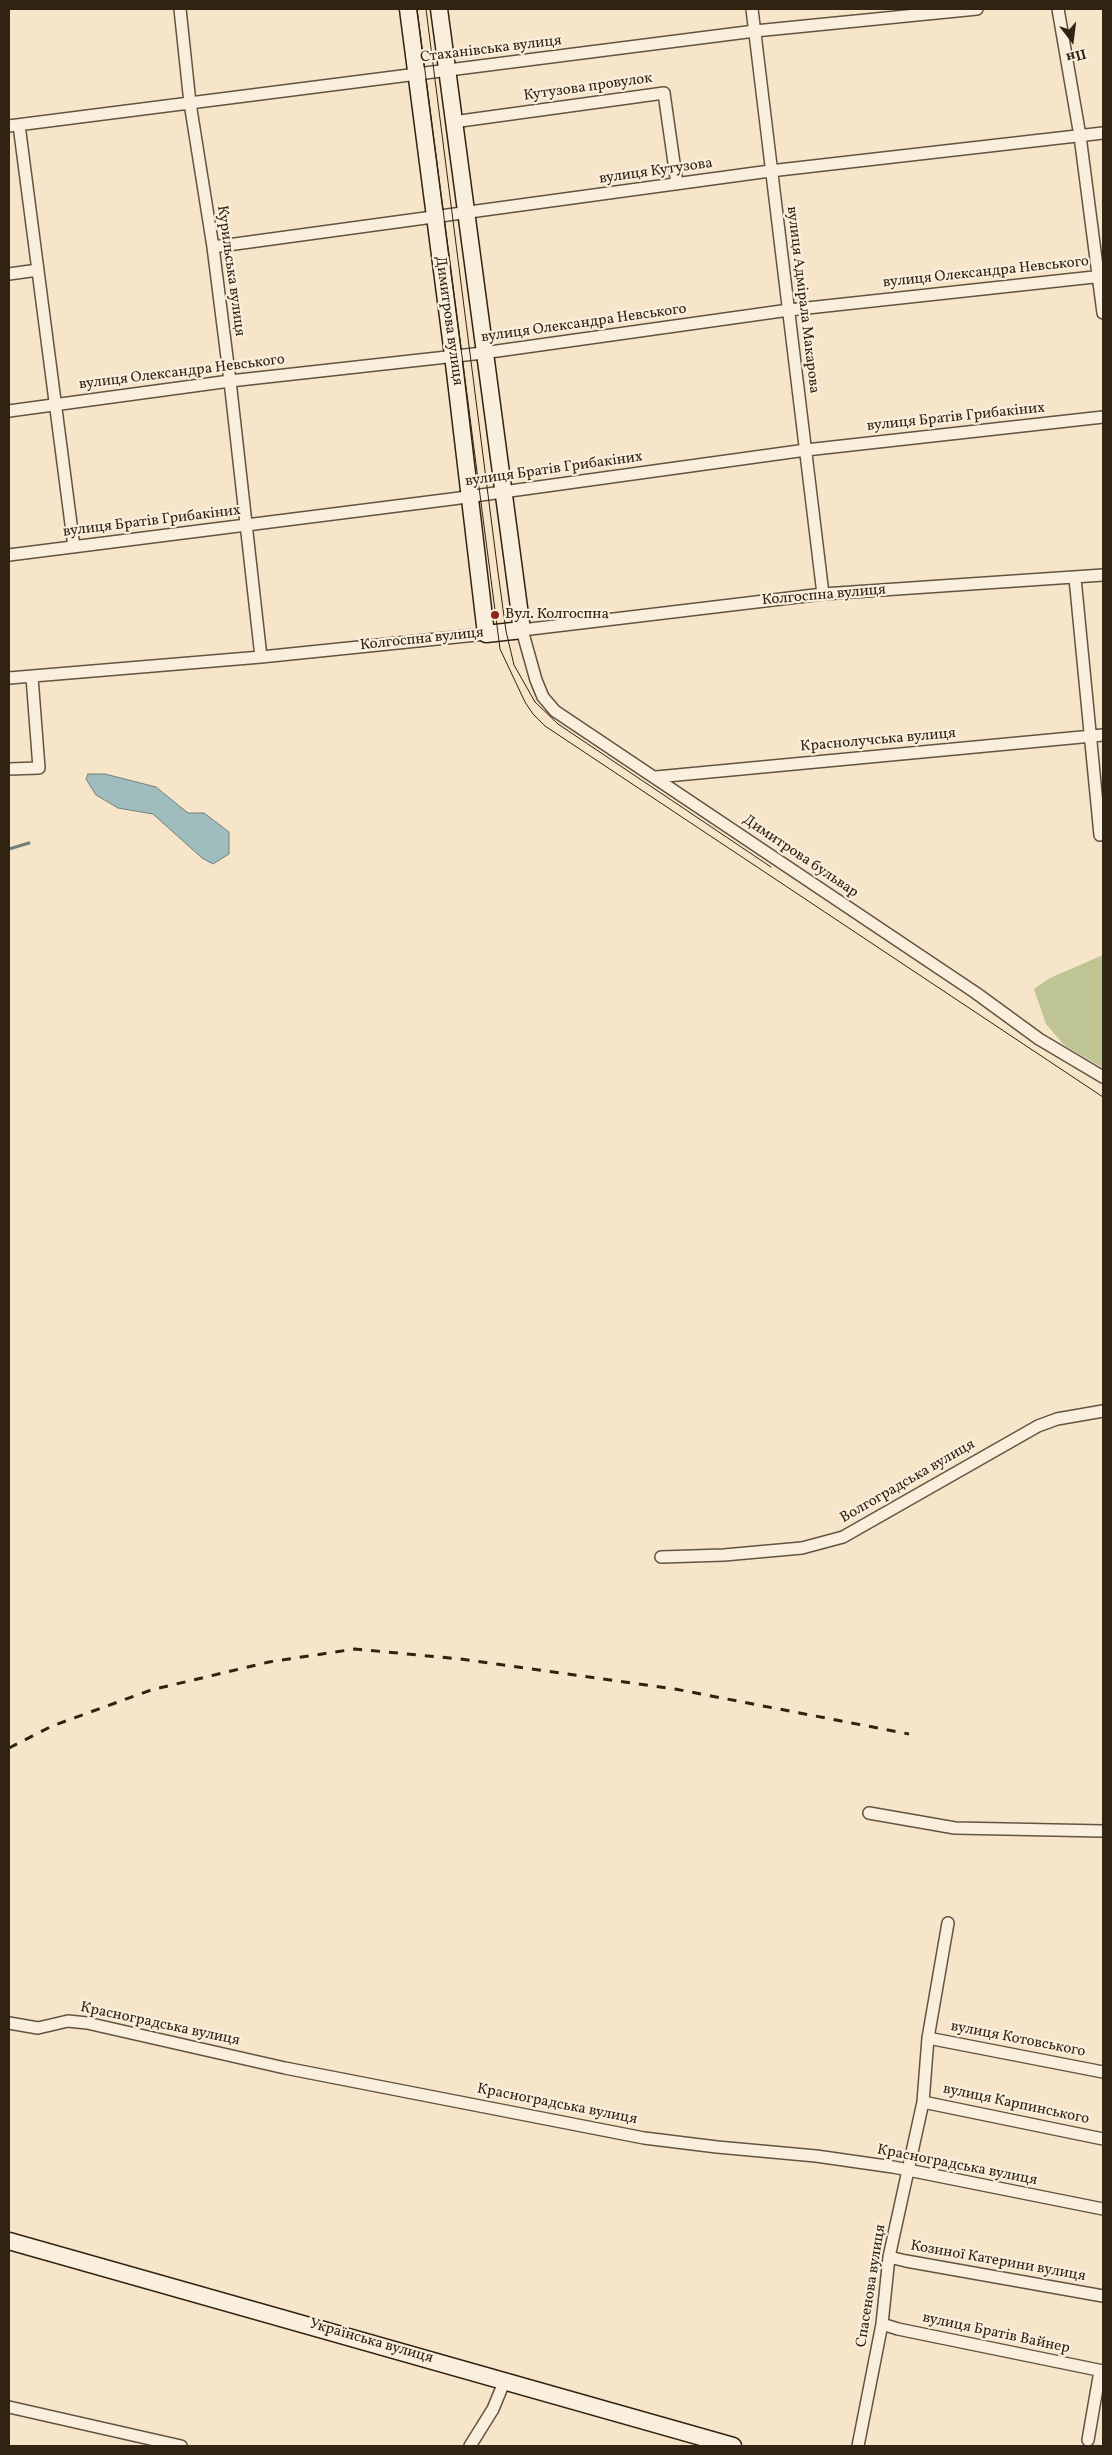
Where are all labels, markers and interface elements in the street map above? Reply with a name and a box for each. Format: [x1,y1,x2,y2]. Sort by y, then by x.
north arrow [1047,15,1097,65]
street label: Стаханівська вулиця [419,32,563,68]
text: Пн [1064,43,1088,67]
street label: Кутузова провулок [523,70,653,106]
street label: вулиця Кутузова [598,155,714,189]
street label: Курильська вулиця [212,204,248,338]
street label: вулиця Адмірала Макарова [782,205,822,395]
street label: вулиця Олександра Невського [882,253,1090,293]
street label: Димитрова вулиця [430,255,466,387]
street label: вулиця Олександра Невського [480,301,688,347]
street label: вулиця Олександра Невського [78,351,286,395]
street label: вулиця Братів Грибакіних [866,400,1046,436]
street label: вулиця Братів Грибакіних [464,449,644,491]
street label: вулиця Братів Грибакіних [62,502,242,542]
street label: Колгоспна вулиця [761,582,887,610]
place label: Вул. Колгоспна [505,606,609,624]
marker: Вул. Колгоспна [489,609,501,621]
street label: Колгоспна вулиця [359,625,485,655]
street label: Краснолучська вулиця [800,725,956,757]
street label: Димитрова бульвар [739,812,861,902]
street label: Волгоградська вулиця [837,1436,979,1528]
street label: Красноградська вулиця [79,1999,241,2051]
street label: вулиця Котовського [949,2018,1087,2062]
street label: Красноградська вулиця [475,2081,639,2129]
street label: вулиця Карпинського [941,2081,1091,2129]
street label: Красноградська вулиця [875,2142,1039,2190]
street label: Спасенова вулиця [853,2223,891,2349]
street label: Козиної Катерини вулиця [909,2238,1087,2286]
street label: вулиця Братів Вайнер [921,2310,1071,2358]
street label: Українська вулиця [307,2316,435,2368]

